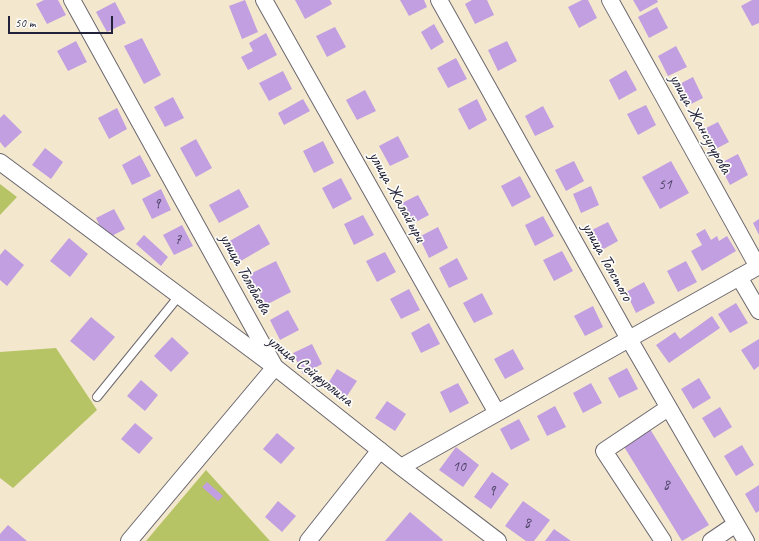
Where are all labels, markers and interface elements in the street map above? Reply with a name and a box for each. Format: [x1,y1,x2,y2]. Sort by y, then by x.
scale bar [10,8,115,34]
text: 50 m [15,15,35,31]
street label: улица Жансугурова [664,71,736,177]
street label: улица Жалайыри [364,148,430,246]
house number: 51 [658,176,672,194]
house number: 9 [154,195,160,213]
street label: улица Толстого [577,219,637,305]
street label: улица Толебаева [215,230,275,318]
house number: 7 [175,231,181,249]
street label: улица Сейфуллина [263,331,357,411]
house number: 10 [452,458,466,476]
house number: 8 [663,476,669,494]
house number: 9 [489,482,495,500]
house number: 8 [524,514,530,532]

